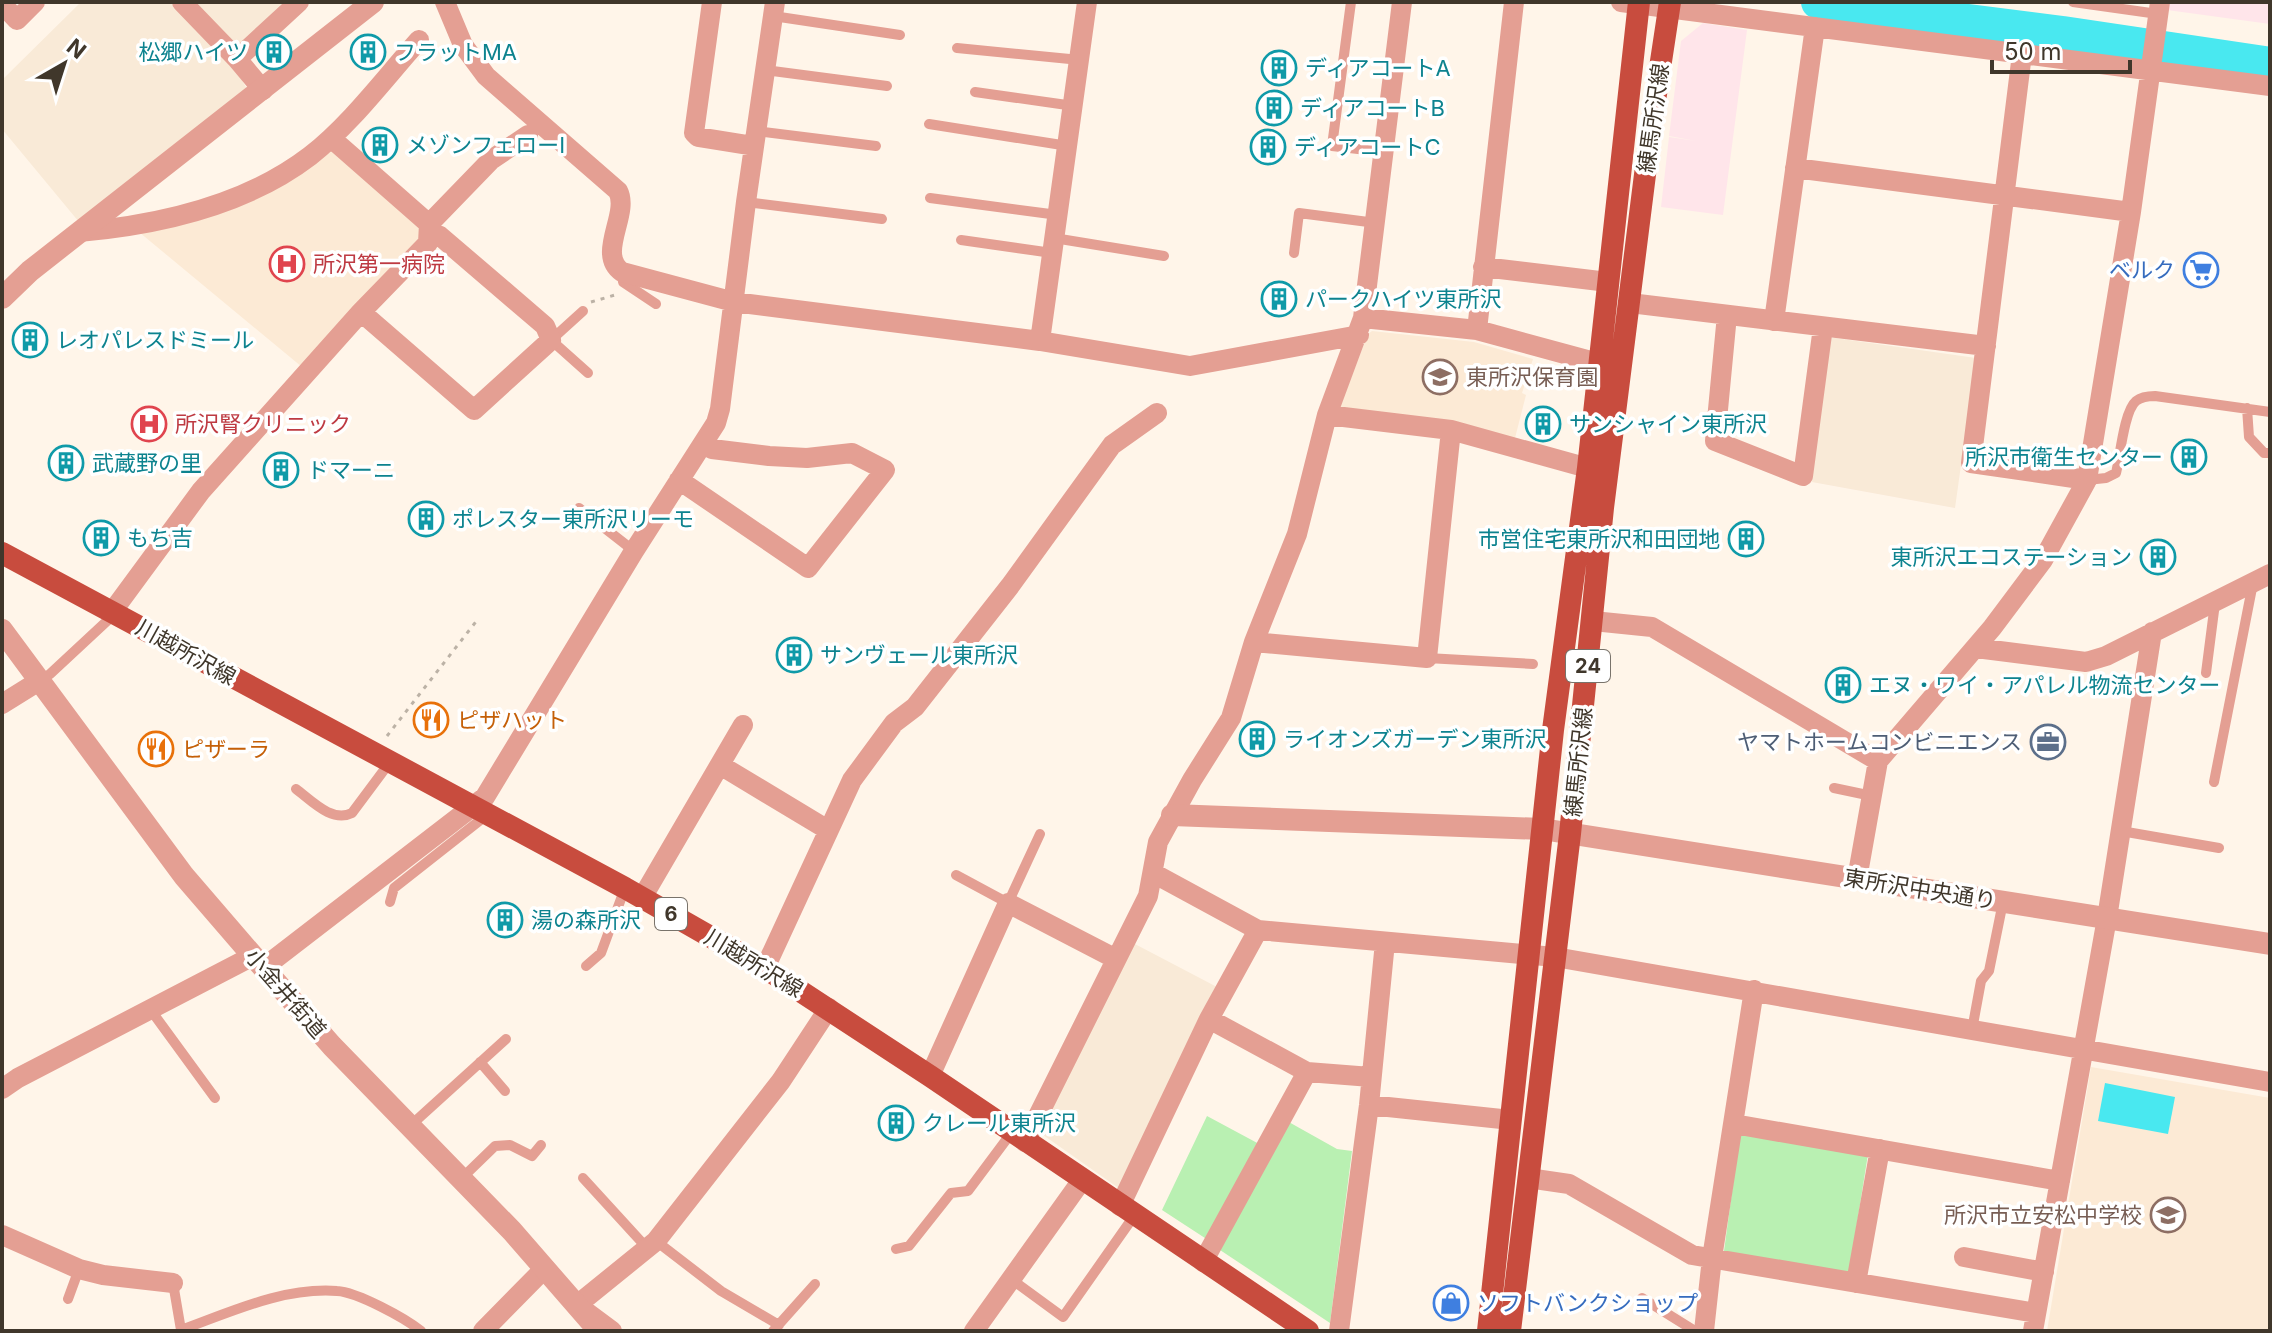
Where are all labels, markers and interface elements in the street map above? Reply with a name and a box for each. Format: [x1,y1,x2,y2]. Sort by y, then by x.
north arrow [24,24,104,104]
scale bar [1992,24,2130,74]
text: N [62,33,91,64]
building icon: 松郷ハイツ [255,33,293,71]
building icon: フラットMA [349,33,387,71]
text: 50 m [2004,37,2062,66]
place label: 松郷ハイツ [138,39,248,65]
place label: フラットMA [394,39,517,65]
building icon: ディアコートA [1260,49,1298,87]
place label: ディアコートA [1305,55,1451,81]
street label: 練馬所沢線 [1632,62,1674,174]
building icon: ディアコートB [1255,89,1293,127]
place label: ディアコートB [1300,95,1445,121]
building icon: メゾンフェローⅠ [361,126,399,164]
building icon: ディアコートC [1249,128,1287,166]
place label: メゾンフェローⅠ [406,132,565,158]
place label: ディアコートC [1294,134,1441,160]
hospital icon: 所沢第一病院 [268,245,306,283]
place label: 所沢第一病院 [313,251,445,277]
supermarket icon: ベルク [2182,251,2220,289]
place label: ベルク [2109,257,2175,283]
building icon: パークハイツ東所沢 [1260,280,1298,318]
place label: パークハイツ東所沢 [1305,286,1501,312]
building icon: レオパレスドミール [11,321,49,359]
place label: レオパレスドミール [56,327,254,353]
school or university icon: 東所沢保育園 [1421,358,1459,396]
place label: 東所沢保育園 [1466,364,1598,390]
hospital icon: 所沢腎クリニック [130,405,168,443]
building icon: サンシャイン東所沢 [1524,405,1562,443]
place label: 所沢腎クリニック [175,411,351,437]
place label: サンシャイン東所沢 [1569,411,1767,437]
building icon: 所沢市衛生センター [2170,438,2208,476]
building icon: 武蔵野の里 [47,444,85,482]
place label: 所沢市衛生センター [1965,444,2163,470]
place label: 武蔵野の里 [92,450,202,476]
building icon: ドマーニ [262,451,300,489]
place label: ドマーニ [307,457,395,483]
building icon: ポレスター東所沢リーモ [407,500,445,538]
place label: ポレスター東所沢リーモ [452,506,694,532]
building icon: もち吉 [82,519,120,557]
building icon: 市営住宅東所沢和田団地 [1727,520,1765,558]
place label: もち吉 [127,525,193,551]
place label: 市営住宅東所沢和田団地 [1478,526,1720,552]
building icon: 東所沢エコステーション [2139,538,2177,576]
place label: 東所沢エコステーション [1890,544,2132,570]
street label: 川越所沢線 [132,614,240,690]
building icon: サンヴェール東所沢 [775,636,813,674]
place label: サンヴェール東所沢 [820,642,1018,668]
road number: 24 [1566,650,1610,682]
building icon: エヌ・ワイ・アパレル物流センター [1824,666,1862,704]
place label: エヌ・ワイ・アパレル物流センター [1869,672,2221,698]
restaurant icon: ピザハット [412,701,450,739]
street label: 練馬所沢線 [1559,706,1597,818]
place label: ピザハット [457,707,567,733]
building icon: ライオンズガーデン東所沢 [1238,720,1276,758]
office icon: ヤマトホームコンビニエンス [2029,723,2067,761]
place label: ライオンズガーデン東所沢 [1283,726,1547,752]
place label: ヤマトホームコンビニエンス [1737,729,2022,755]
restaurant icon: ピザーラ [137,730,175,768]
place label: ピザーラ [182,736,270,762]
street label: 東所沢中央通り [1842,864,1998,914]
road number: 6 [655,898,687,930]
building icon: 湯の森所沢 [486,901,524,939]
place label: 湯の森所沢 [531,907,641,933]
street label: 川越所沢線 [700,924,808,1002]
street label: 小金井街道 [240,943,332,1043]
building icon: クレール東所沢 [877,1104,915,1142]
place label: クレール東所沢 [922,1110,1076,1136]
school or university icon: 所沢市立安松中学校 [2149,1196,2187,1234]
place label: 所沢市立安松中学校 [1944,1202,2142,1228]
shop icon: ソフトバンクショップ [1432,1284,1470,1322]
place label: ソフトバンクショップ [1477,1290,1698,1316]

